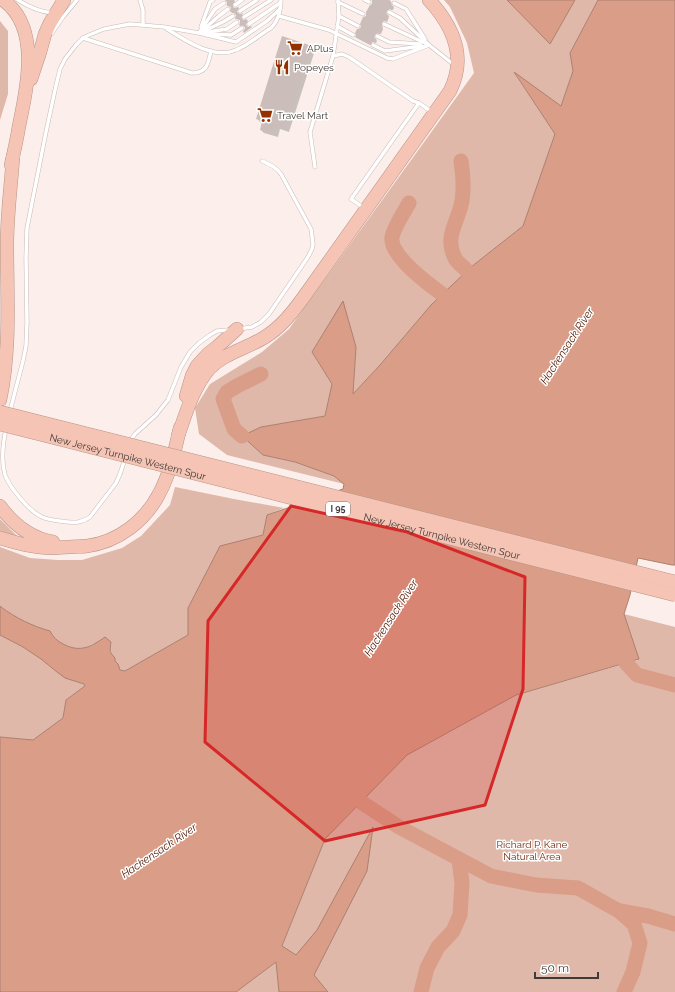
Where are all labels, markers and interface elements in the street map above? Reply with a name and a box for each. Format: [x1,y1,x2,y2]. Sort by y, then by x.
supermarket icon: APlus [286,39,304,57]
place label: APlus [307,43,334,54]
restaurant icon: Popeyes [273,58,291,76]
place label: Popeyes [294,62,334,73]
supermarket icon: Travel Mart [256,106,274,124]
place label: Travel Mart [277,110,329,121]
water label: Hackensack River [538,304,597,387]
street label: New Jersey Turnpike Western Spur [49,431,208,482]
road number: I 95 [326,502,350,516]
street label: New Jersey Turnpike Western Spur [363,511,522,561]
water label: Hackensack River [362,576,421,659]
water label: Hackensack River [119,820,200,881]
park label: Richard P. Kane Natural Area [497,839,568,862]
scale bar [535,954,598,980]
text: 50 m [541,961,569,975]

